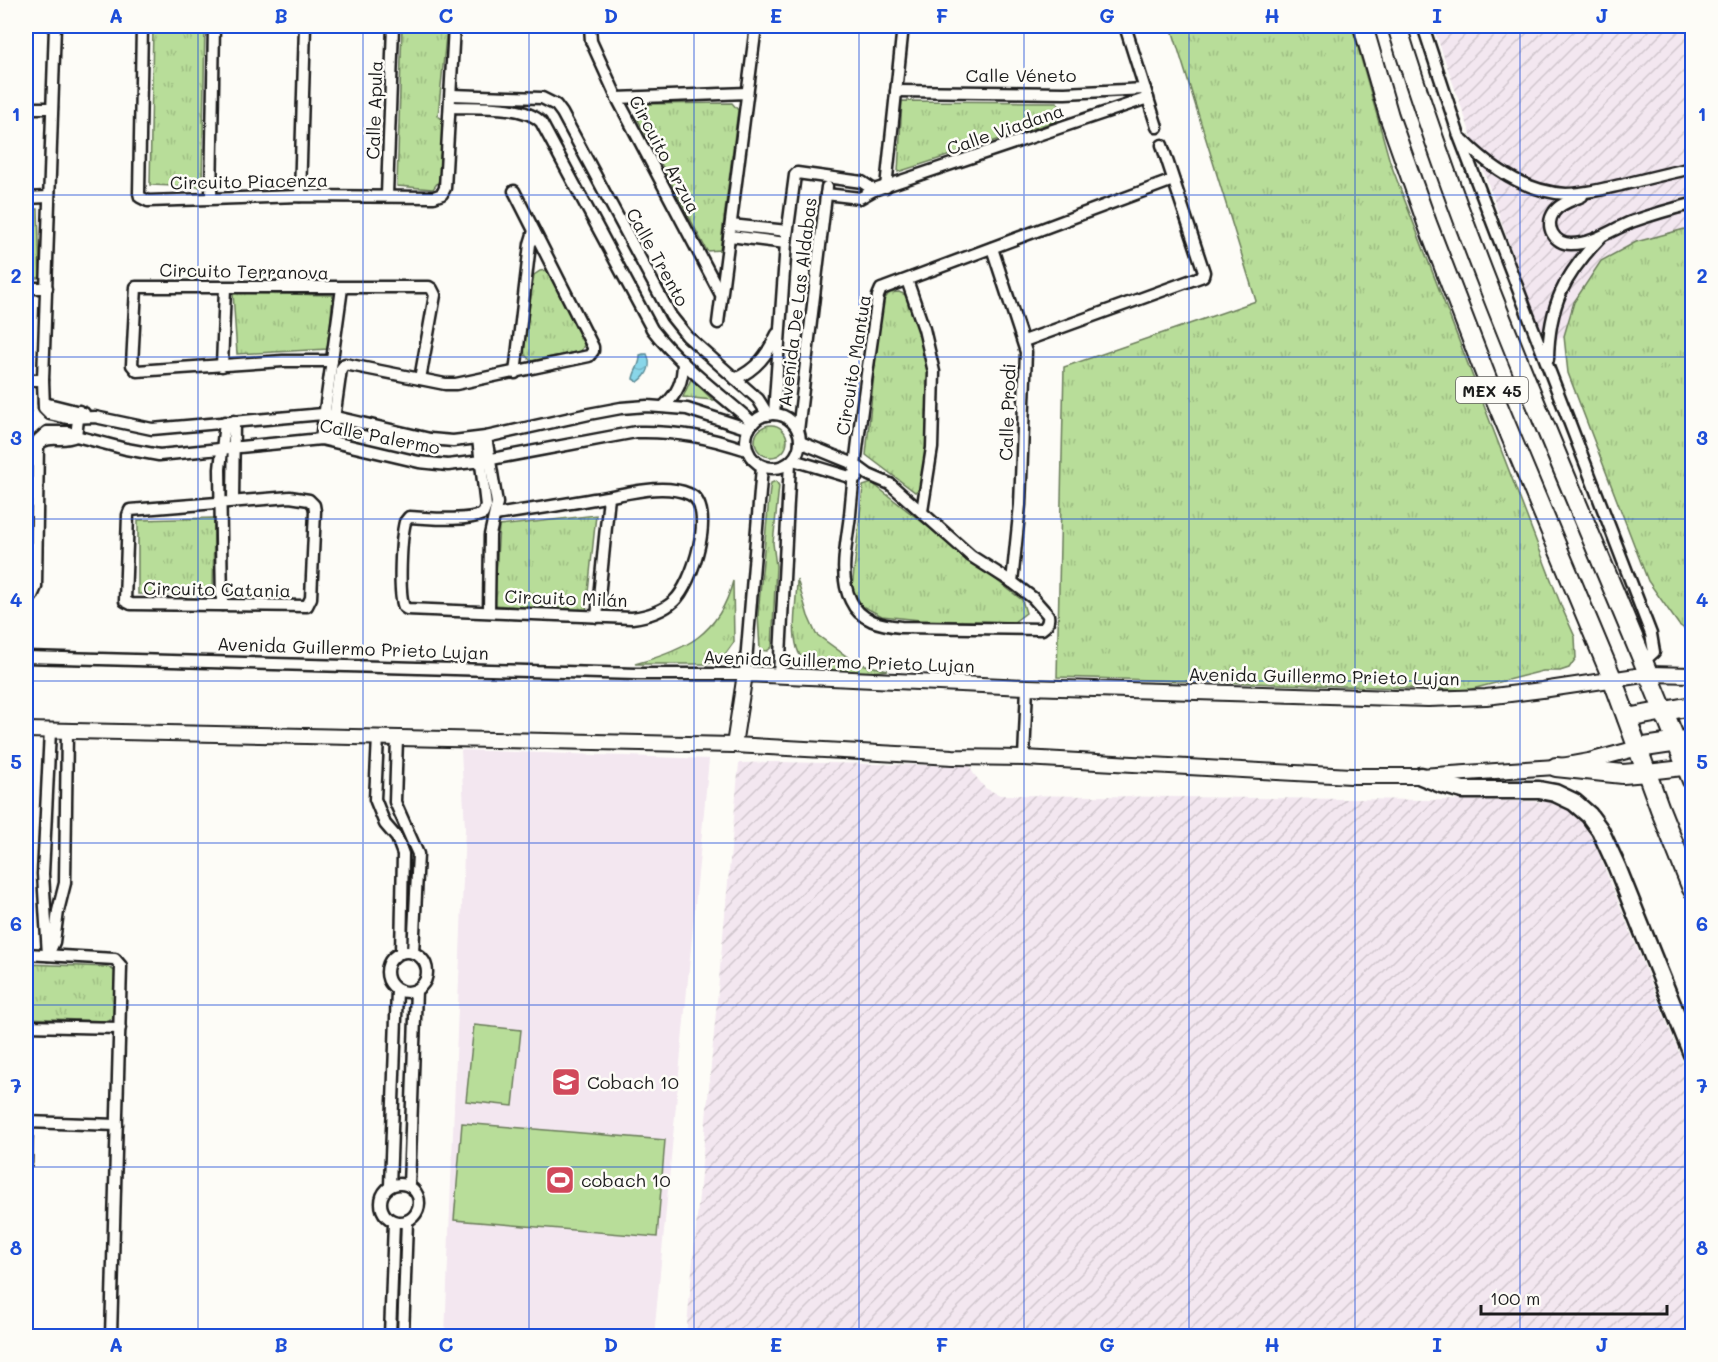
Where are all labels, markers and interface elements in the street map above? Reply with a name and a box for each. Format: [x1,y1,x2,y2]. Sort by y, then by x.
text: A [109,2,123,28]
text: B [274,2,288,28]
text: C [439,2,454,28]
text: D [604,2,618,28]
text: E [770,2,782,28]
text: F [936,2,949,28]
text: G [1099,2,1115,28]
text: H [1264,2,1280,28]
text: I [1432,2,1442,28]
text: J [1595,2,1609,28]
street label: Calle Apula [360,60,388,160]
street label: Calle Véneto [966,63,1077,87]
street label: Circuito Arzua [624,91,706,217]
street label: Calle Viadana [943,98,1067,160]
text: 1 [12,100,20,126]
text: 1 [1698,100,1706,126]
street label: Circuito Piacenza [170,168,328,194]
street label: Avenida De Las Aldabas [772,196,822,408]
street label: Calle Trento [621,204,695,311]
street label: Circuito Terranova [159,258,329,284]
text: 2 [10,262,22,288]
text: 2 [1696,262,1708,288]
street label: Circuito Mantua [830,293,876,437]
street label: Calle Prodi [993,363,1021,461]
road number: MEX 45 [1456,377,1528,403]
street label: Calle Palermo [318,413,442,459]
text: 3 [10,424,22,450]
text: 3 [1696,424,1708,450]
street label: Circuito Catania [143,576,291,602]
street label: Circuito Milán [504,584,628,612]
text: 4 [10,586,23,612]
text: 4 [1696,586,1709,612]
street label: Avenida Guillermo Prieto Lujan [217,631,489,665]
street label: Avenida Guillermo Prieto Lujan [703,644,975,678]
street label: Avenida Guillermo Prieto Lujan [1188,662,1460,690]
text: 5 [10,748,22,774]
text: 5 [1696,748,1708,774]
text: 6 [10,910,22,936]
text: 6 [1696,910,1708,936]
school or university icon: Cobach 10 [550,1066,582,1098]
place label: Cobach 10 [587,1070,679,1094]
text: 7 [10,1072,22,1098]
text: 7 [1696,1072,1708,1098]
sports icon: cobach 10 [544,1164,576,1196]
place label: cobach 10 [581,1168,671,1192]
text: 8 [10,1234,22,1260]
text: 8 [1696,1234,1708,1260]
scale bar [1481,1278,1667,1316]
text: 100 m [1490,1286,1540,1310]
text: A [109,1331,123,1357]
text: B [274,1331,288,1357]
text: C [439,1331,454,1357]
text: D [604,1331,618,1357]
text: E [770,1331,782,1357]
text: F [936,1331,949,1357]
text: G [1099,1331,1115,1357]
text: H [1264,1331,1280,1357]
text: I [1432,1331,1442,1357]
text: J [1595,1331,1609,1357]

